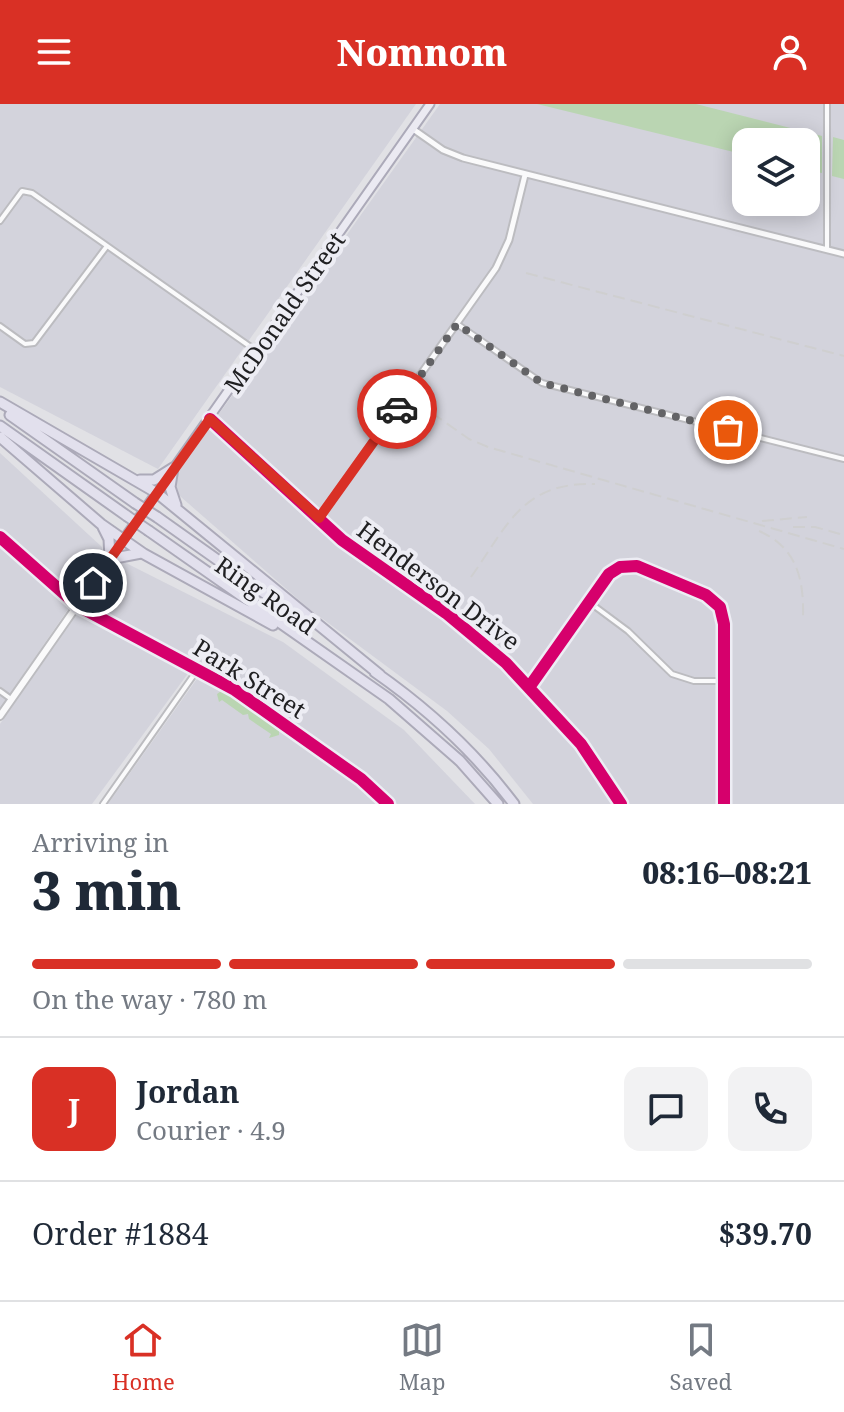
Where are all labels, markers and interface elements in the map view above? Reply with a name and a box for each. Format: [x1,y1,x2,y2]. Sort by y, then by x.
text: Nomnom [337,28,507,77]
icon: menu [32,30,76,74]
icon: person [768,30,812,74]
map controls [732,128,820,216]
button: layers [732,128,820,216]
street label: McDonald Street [216,225,352,399]
courier [357,369,437,449]
icon: car [375,387,419,431]
pin [694,396,762,464]
icon: bag [706,408,750,452]
street label: Henderson Drive [351,513,527,657]
street label: Ring Road [209,548,323,642]
pin [59,549,127,617]
icon: home [71,561,115,605]
street label: Park Street [188,630,312,726]
text: Arriving in [32,824,169,860]
text: 08:16–08:21 [642,852,812,893]
text: 3 min [32,854,181,925]
text: On the way · 780 m [32,981,267,1017]
button: chat [624,1067,708,1151]
button: phone [728,1067,812,1151]
text: Jordan [136,1071,239,1112]
text: J [68,1089,80,1130]
text: Courier · 4.9 [136,1112,286,1148]
text: Order #1884 [32,1213,209,1254]
text: $39.70 [718,1213,812,1254]
tab: Home [112,1318,175,1396]
tab: Map [399,1318,445,1396]
tab: Saved [670,1318,732,1396]

